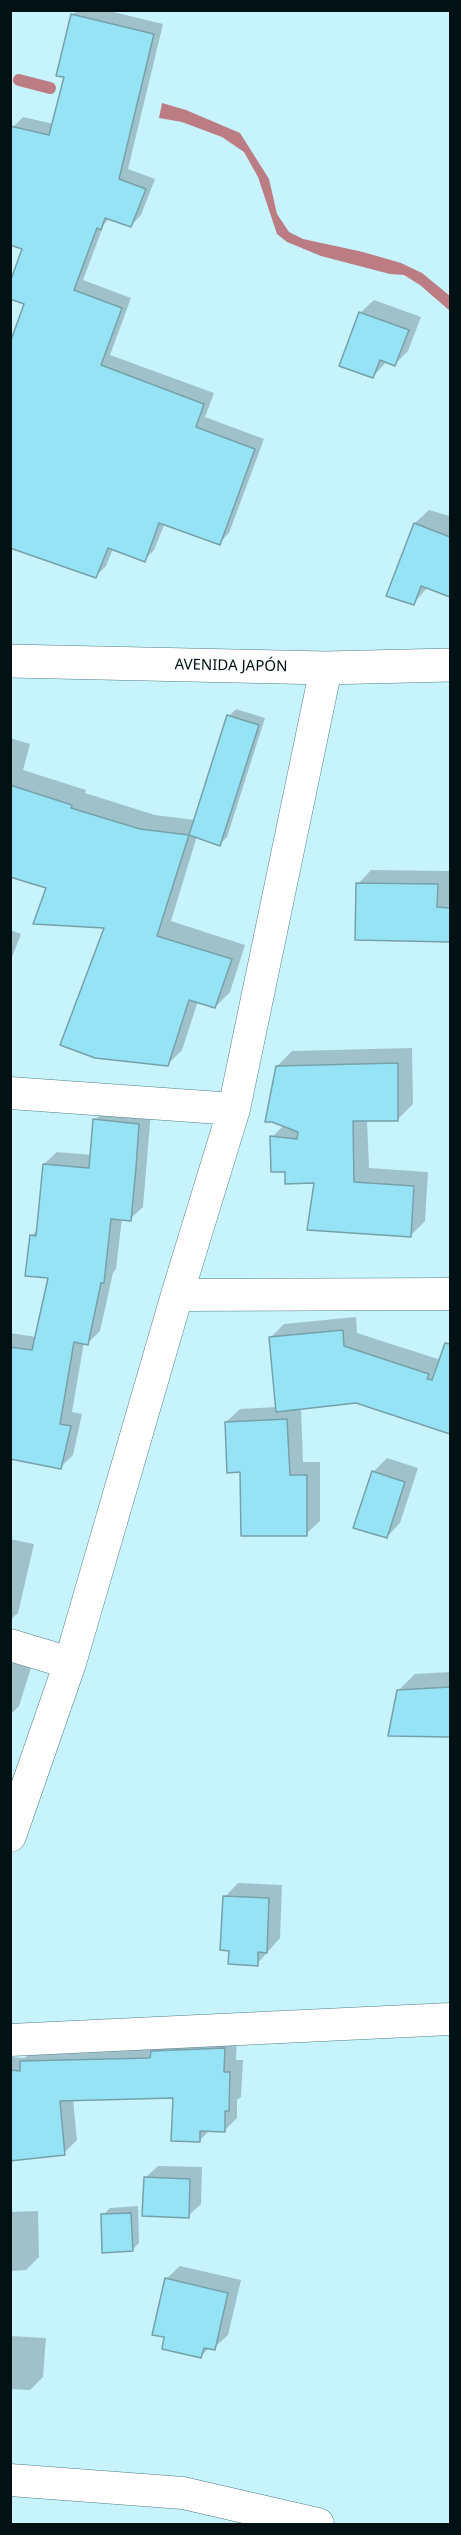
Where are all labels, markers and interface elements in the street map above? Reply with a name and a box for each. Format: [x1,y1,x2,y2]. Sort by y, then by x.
street label: AVENIDA JAPÓN [174,656,288,676]

